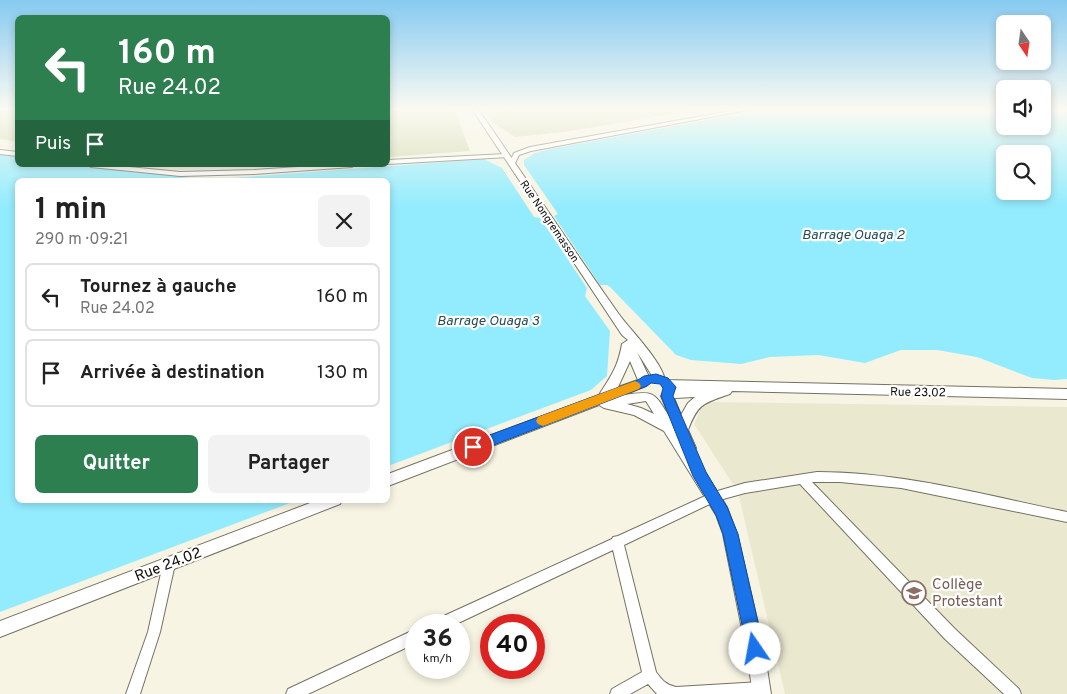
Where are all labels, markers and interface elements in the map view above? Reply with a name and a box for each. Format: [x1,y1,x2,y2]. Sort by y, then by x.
north arrow [996,15,1051,70]
map controls [996,15,1051,200]
text: 160 m [118,32,216,76]
icon: left [35,35,100,100]
text: Rue 24.02 [118,75,221,102]
button: sound [996,80,1051,135]
icon: arrive [81,130,109,158]
text: Puis [35,132,71,156]
button: search [996,145,1051,200]
street label: Rue Nongremasson [517,178,582,265]
text: 1 min [35,192,107,229]
button: close [318,195,370,247]
water label: Barrage Ouaga 2 [802,227,905,244]
text: 290 m · 09:21 [35,230,129,250]
text: Tournez à gauche [80,275,237,299]
icon: left [37,283,65,311]
text: 160 m [317,285,368,309]
text: Rue 24.02 [80,299,155,319]
water label: Barrage Ouaga 3 [437,313,540,330]
icon: arrive [37,359,65,387]
text: Arrivée à destination [80,361,265,385]
text: 130 m [317,361,368,385]
street label: Rue 23.02 [890,385,946,401]
pin [452,426,494,468]
icon: arrive [459,433,487,461]
button: Quitter [35,435,198,493]
button: Partager [208,435,370,493]
street label: Rue 24.02 [132,544,205,587]
place label: Collège Protestant [932,576,1003,612]
school or university icon: Collège Protestant [901,580,927,606]
speed limit sign: 40 [480,614,545,679]
position arrow [728,622,780,674]
text: 36 [422,624,453,656]
text: km/h [423,651,452,667]

